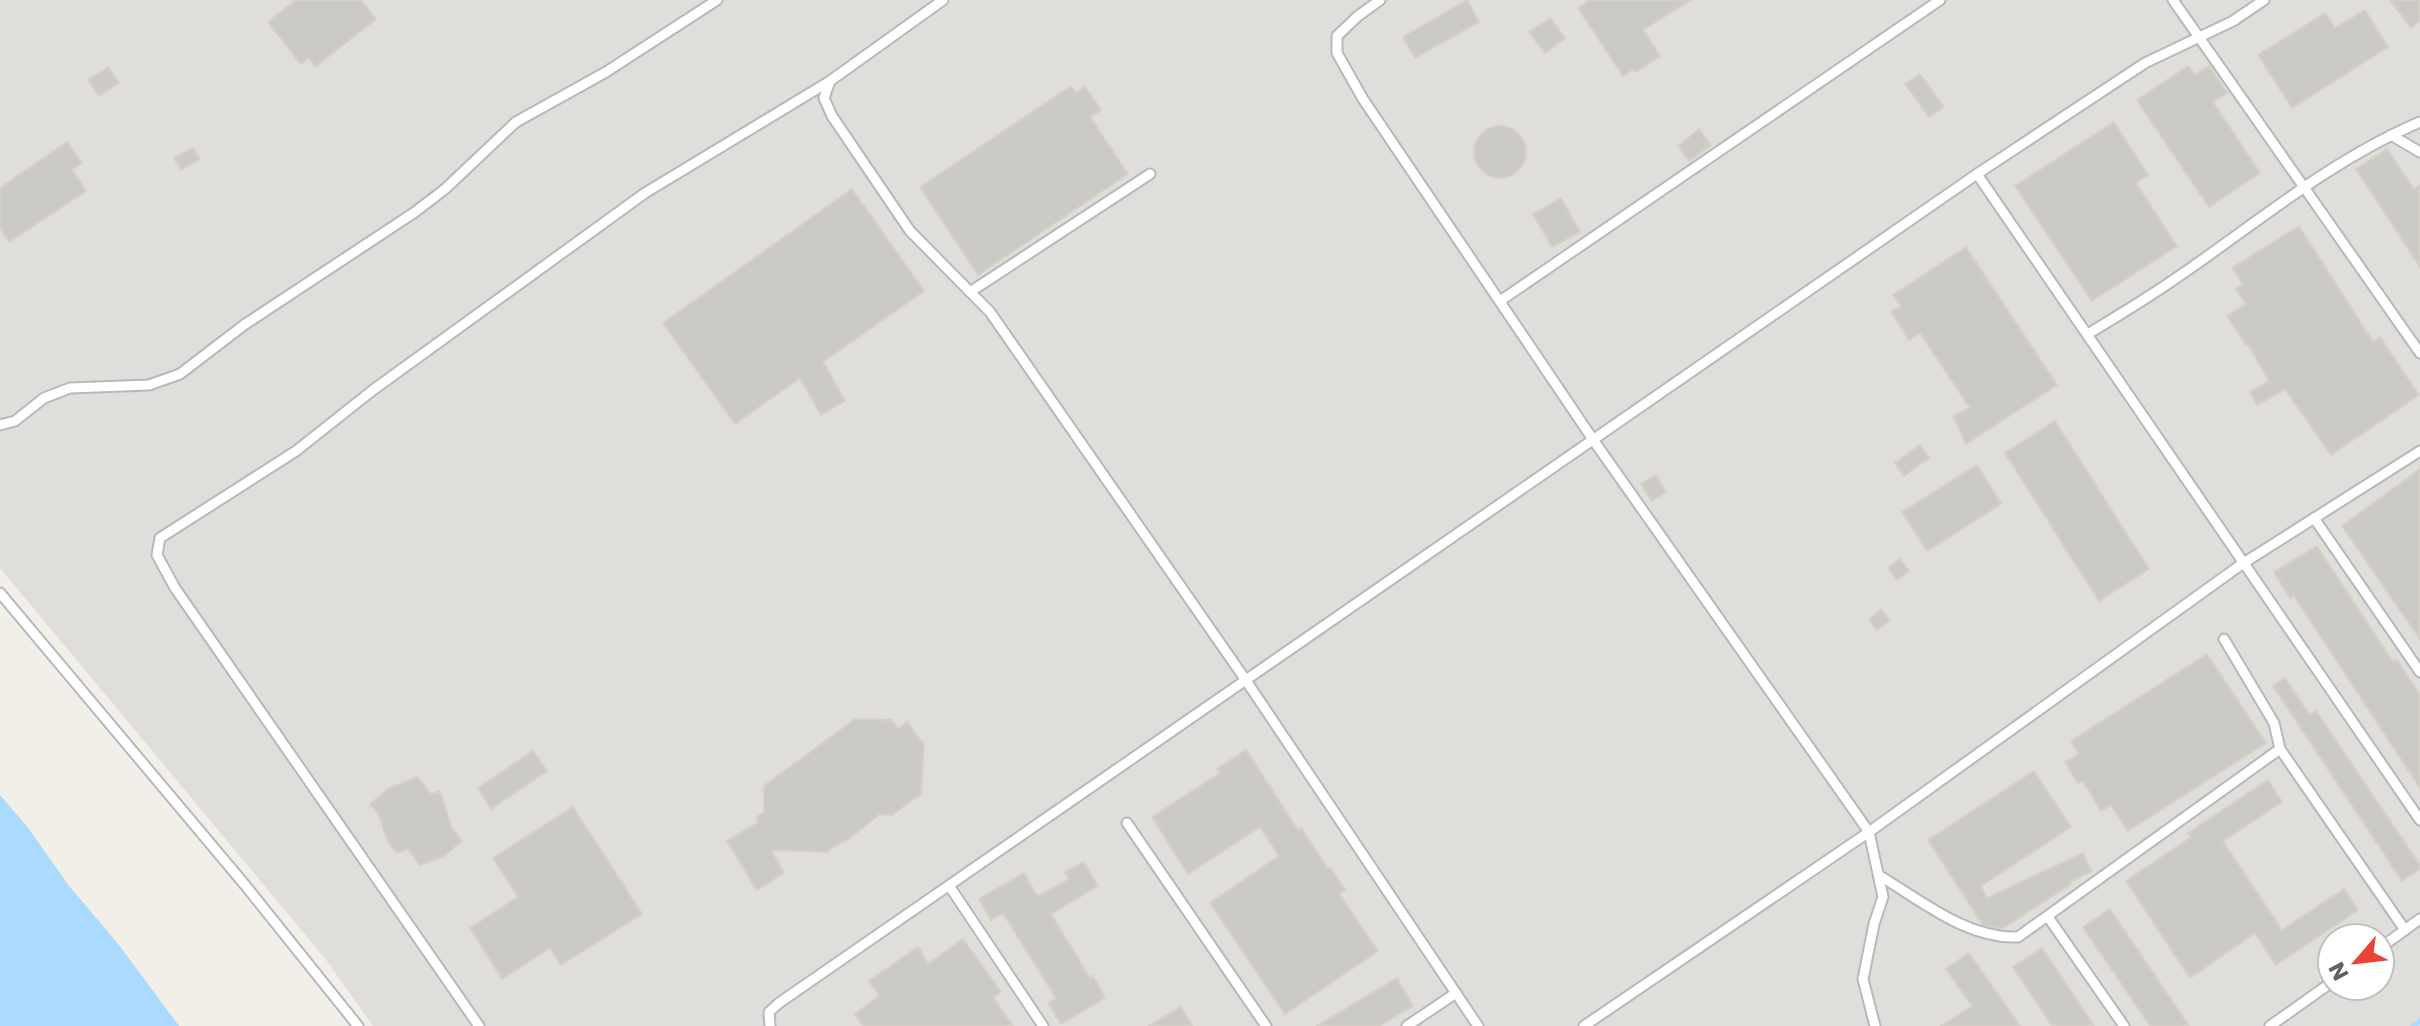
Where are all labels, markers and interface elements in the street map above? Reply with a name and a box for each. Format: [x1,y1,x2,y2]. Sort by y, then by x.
north arrow [2316,922,2396,1002]
text: N [2321,957,2356,986]

